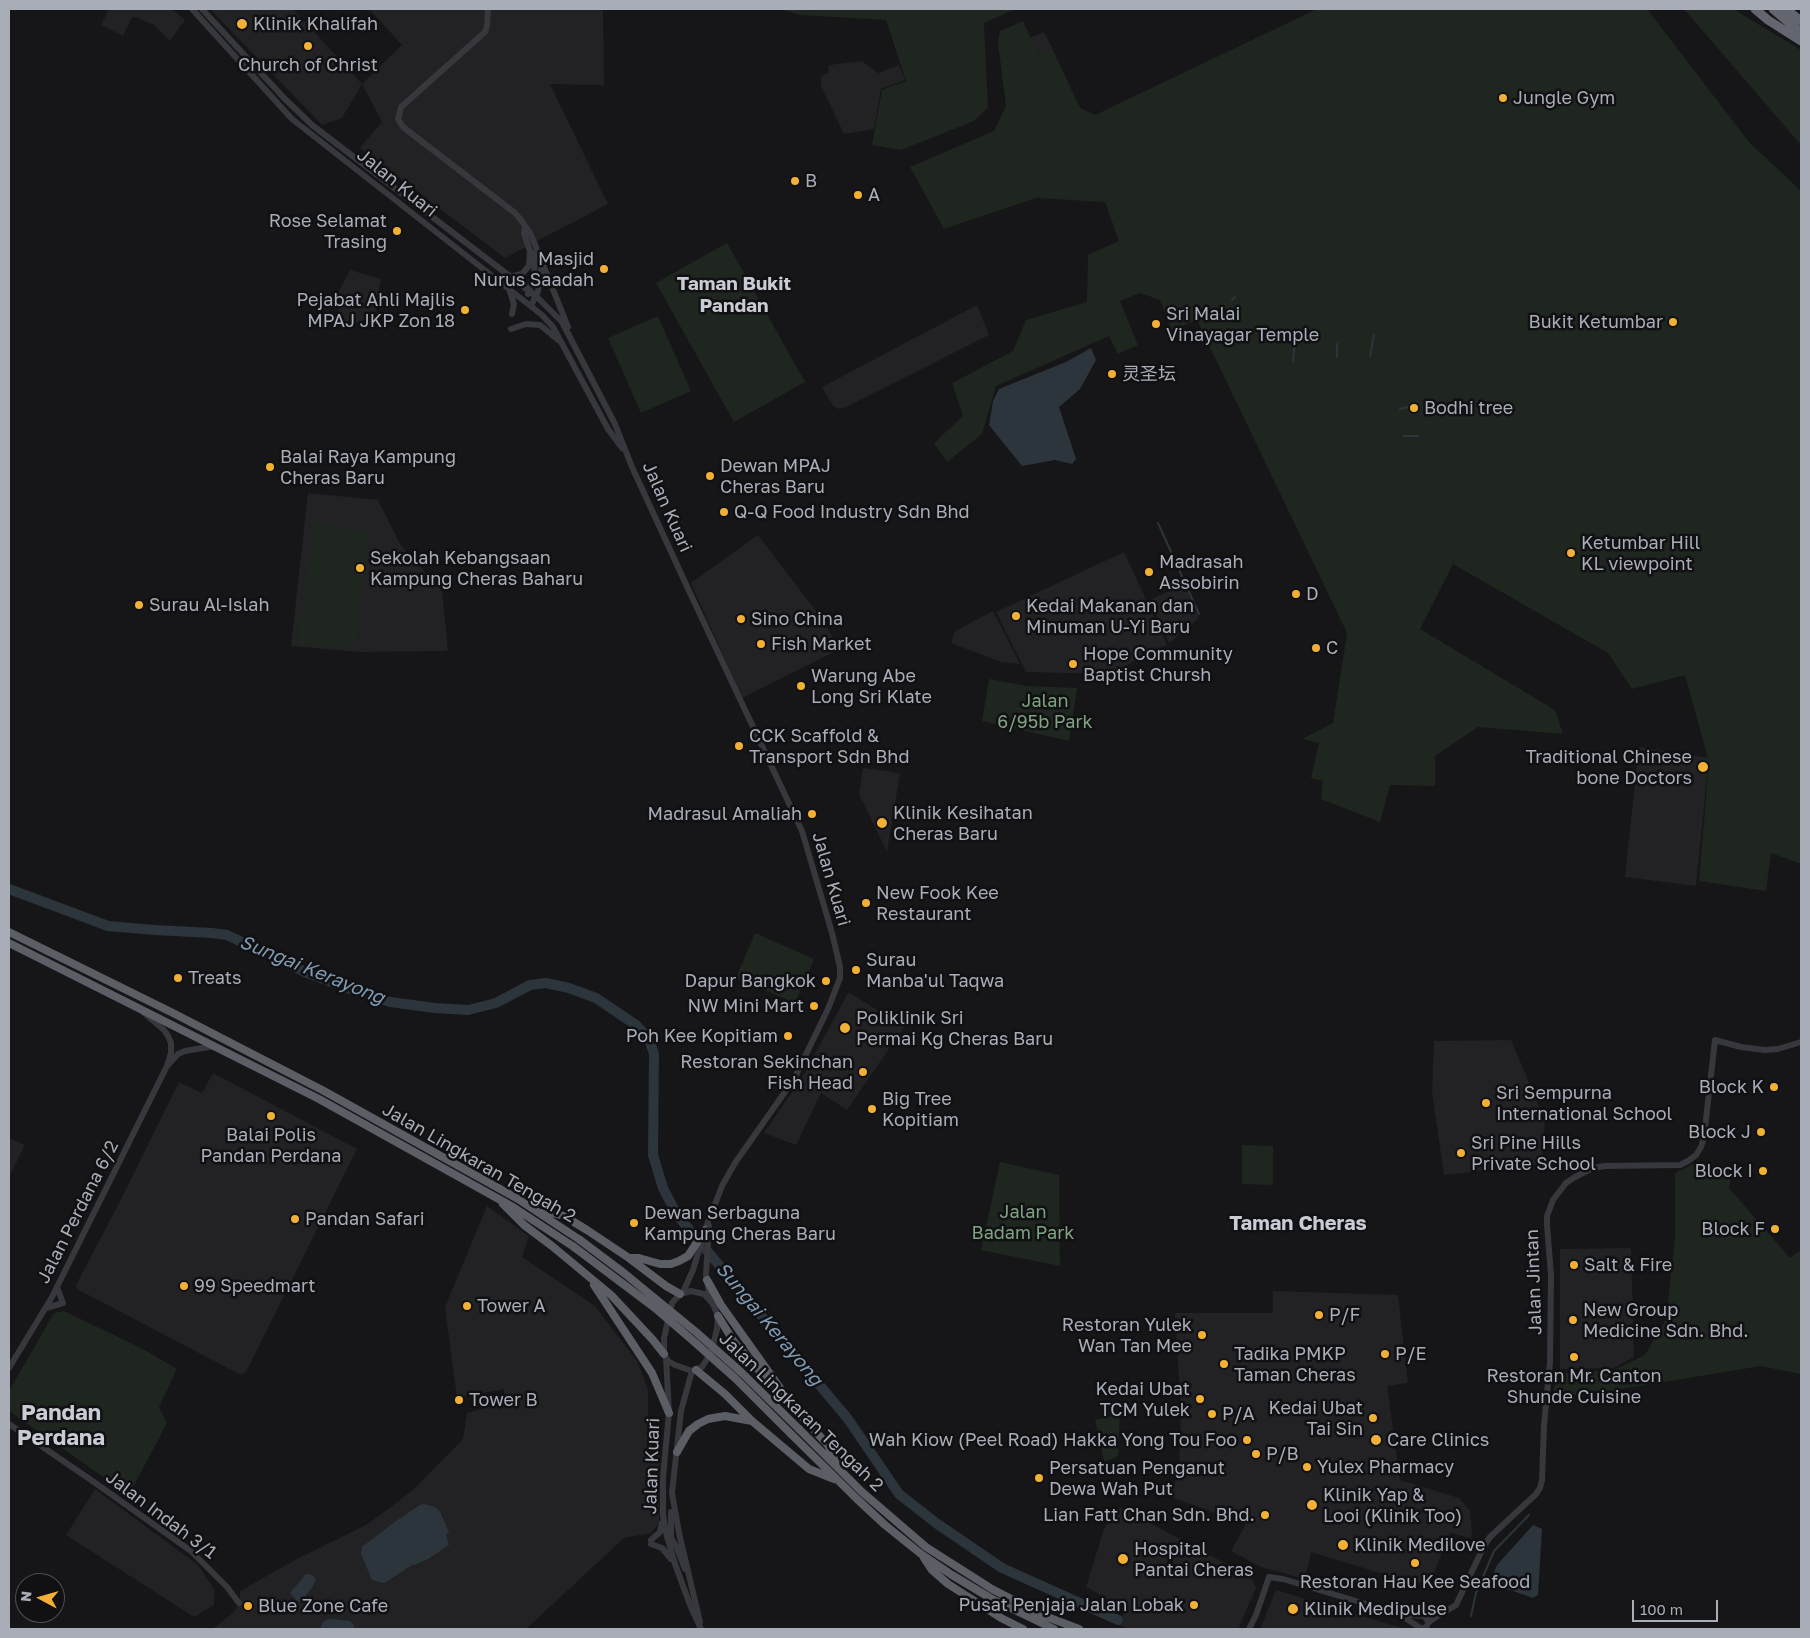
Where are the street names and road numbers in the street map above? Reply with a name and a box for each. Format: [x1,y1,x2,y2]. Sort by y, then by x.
street label: Jalan Kuari [353,144,441,222]
street label: Jalan Kuari [637,458,697,556]
street label: Jalan Kuari [807,830,855,928]
street label: Jalan Lingkaran Tengah 2 [378,1099,580,1227]
street label: Jalan Perdana 6/2 [33,1137,123,1287]
street label: Jalan Jintan [1521,1229,1547,1335]
street label: Jalan Lingkaran Tengah 2 [714,1328,888,1496]
street label: Jalan Kuari [640,1417,664,1515]
street label: Jalan Indah 3/1 [101,1466,221,1564]

